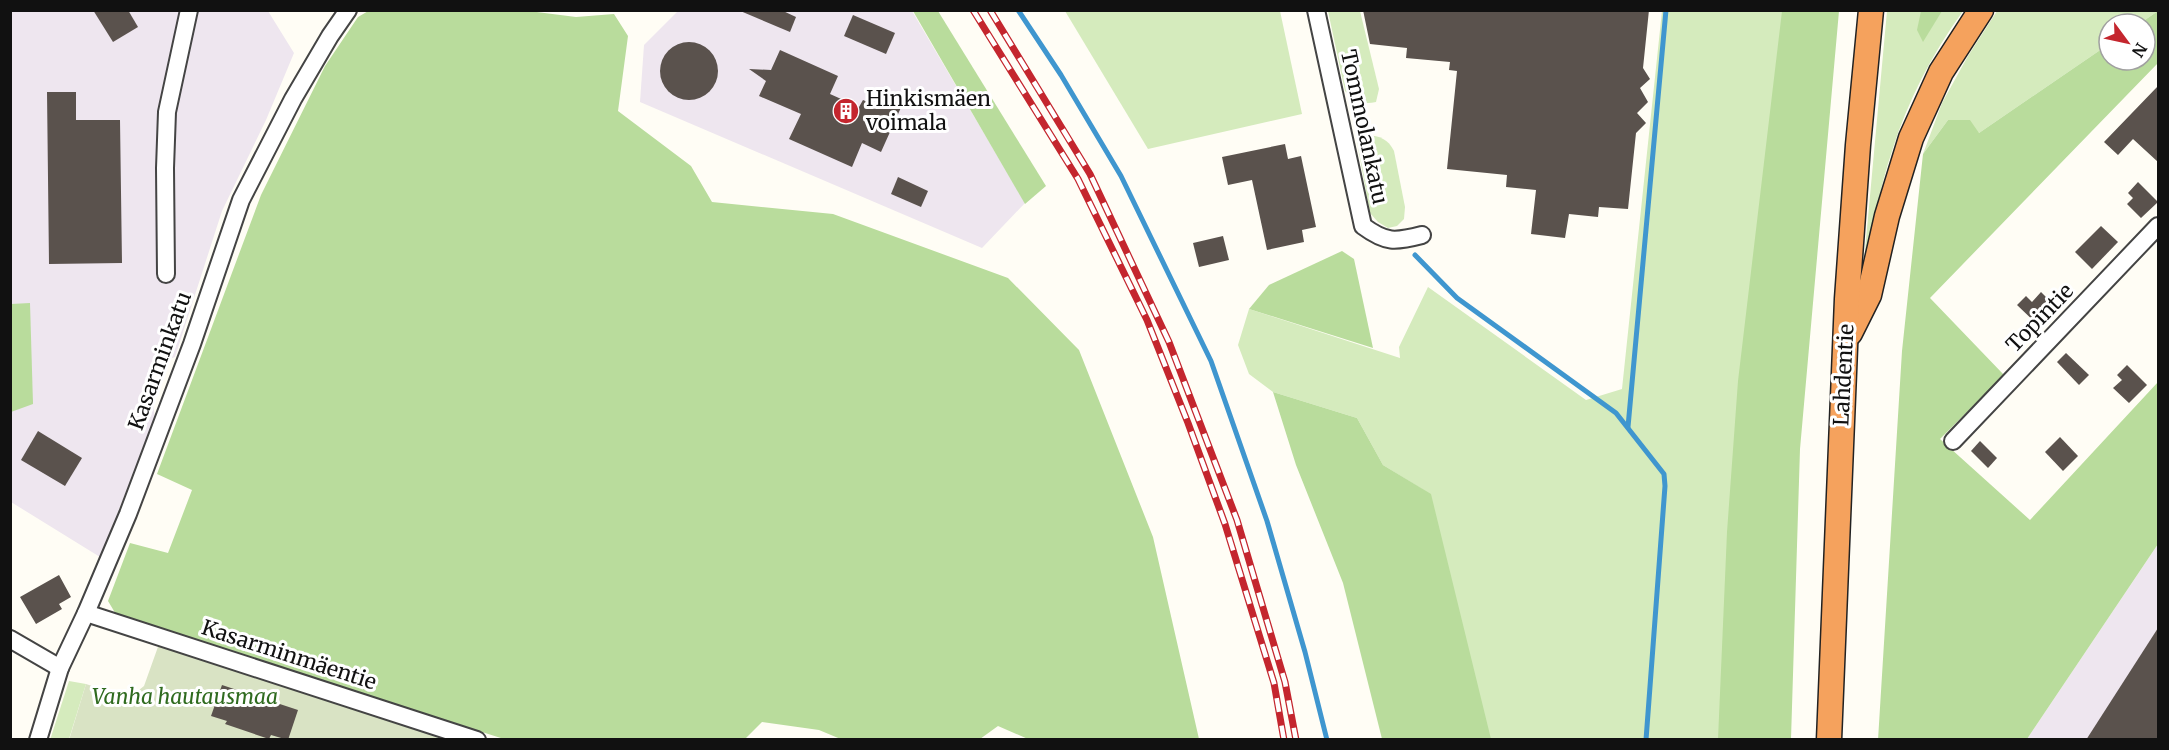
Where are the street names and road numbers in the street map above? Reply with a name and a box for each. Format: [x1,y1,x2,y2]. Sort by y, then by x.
street label: Tommolankatu [1335,47,1394,207]
street label: Topintie [2000,278,2079,358]
street label: Kasarminkatu [122,288,197,434]
street label: Lahdentie [1827,323,1860,427]
street label: Kasarminmäentie [198,614,380,696]

